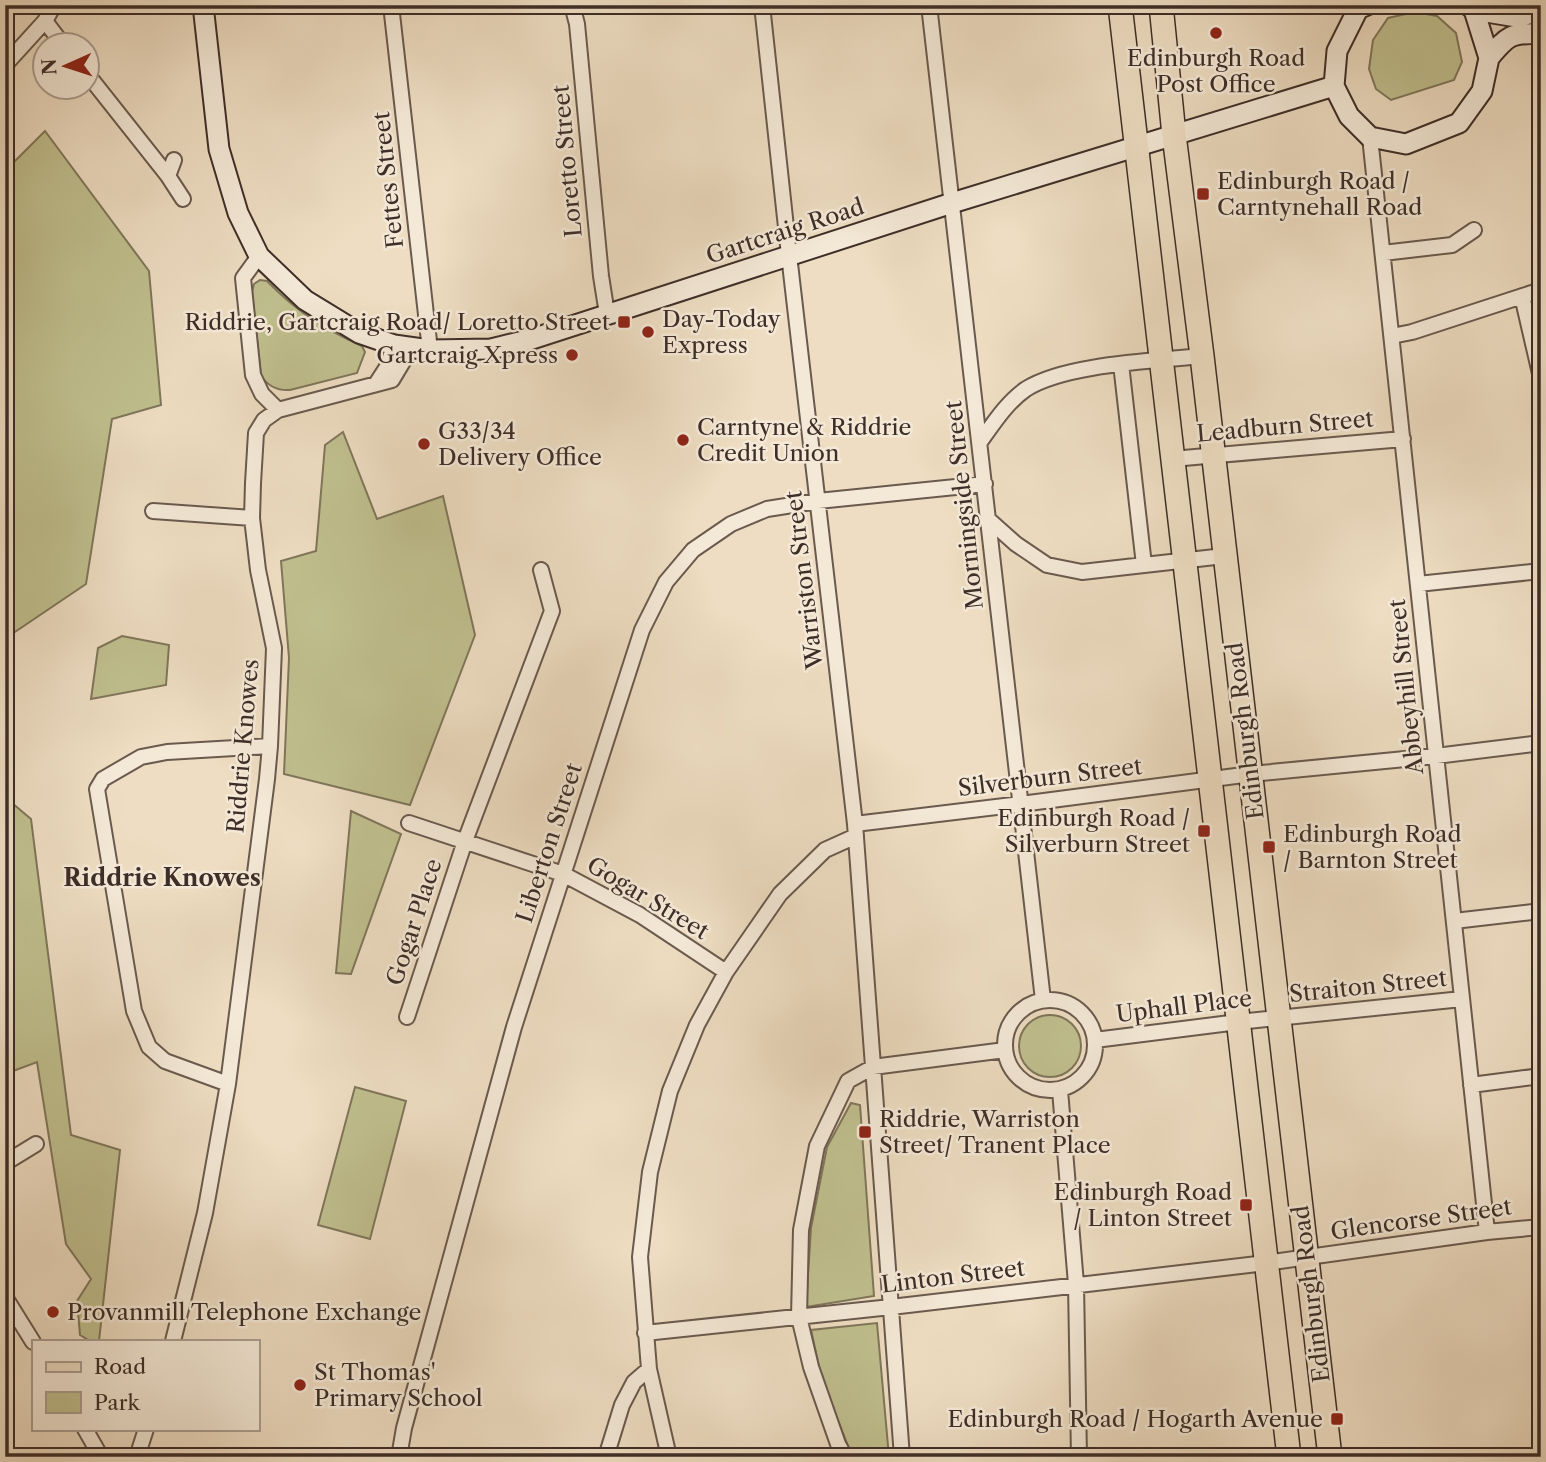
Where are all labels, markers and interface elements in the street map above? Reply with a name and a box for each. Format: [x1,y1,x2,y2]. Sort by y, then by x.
marker: Edinburgh Road Post Office [1208,25,1224,41]
north arrow [32,32,102,102]
place label: Edinburgh Road Post Office [1127,44,1305,98]
text: N [38,58,61,76]
street label: Loretto Street [546,84,588,238]
street label: Fettes Street [367,110,409,250]
place label: Edinburgh Road / Carntynehall Road [1217,167,1422,221]
marker: Edinburgh Road / Carntynehall Road [1195,186,1211,202]
street label: Gartcraig Road [702,192,868,270]
place label: Day-Today Express [662,305,781,359]
place label: Riddrie, Gartcraig Road/ Loretto Street [185,308,610,336]
marker: Riddrie, Gartcraig Road/ Loretto Street [616,314,632,330]
marker: Day-Today Express [640,324,656,340]
place label: Gartcraig Xpress [376,341,558,369]
marker: Gartcraig Xpress [564,347,580,363]
street label: Morningside Street [939,399,989,611]
street label: Leadburn Street [1195,404,1375,448]
place label: Carntyne & Riddrie Credit Union [697,413,911,467]
place label: G33/34 Delivery Office [438,417,602,471]
marker: Carntyne & Riddrie Credit Union [675,432,691,448]
marker: G33/34 Delivery Office [416,436,432,452]
street label: Warriston Street [779,489,829,672]
street label: Abbeyhill Street [1383,598,1429,777]
street label: Edinburgh Road [1220,641,1270,821]
street label: Riddrie Knowes [221,658,265,834]
street label: Silverburn Street [956,752,1144,802]
street label: Liberton Street [510,760,588,926]
place label: Edinburgh Road / Silverburn Street [997,804,1190,858]
place label: Edinburgh Road / Barnton Street [1283,820,1461,874]
marker: Edinburgh Road / Silverburn Street [1196,823,1212,839]
marker: Edinburgh Road / Barnton Street [1261,839,1277,855]
street label: Gogar Street [582,851,714,945]
street label: Gogar Place [380,855,448,989]
district label: Riddrie Knowes [63,863,261,892]
street label: Straiton Street [1288,964,1448,1008]
street label: Uphall Place [1114,984,1254,1028]
place label: Riddrie, Warriston Street/ Tranent Place [879,1105,1111,1159]
marker: Riddrie, Warriston Street/ Tranent Place [857,1124,873,1140]
place label: Edinburgh Road / Linton Street [1054,1178,1232,1232]
street label: Glencorse Street [1329,1192,1513,1246]
marker: Edinburgh Road / Linton Street [1238,1197,1254,1213]
street label: Edinburgh Road [1286,1204,1336,1384]
street label: Linton Street [880,1253,1026,1299]
place label: Provanmill Telephone Exchange [67,1298,421,1326]
marker: Provanmill Telephone Exchange [45,1304,61,1320]
legend [32,1340,259,1430]
text: Road [94,1354,146,1379]
place label: St Thomas' Primary School [314,1358,483,1412]
marker: St Thomas' Primary School [292,1377,308,1393]
text: Park [94,1390,140,1415]
place label: Edinburgh Road / Hogarth Avenue [947,1405,1323,1433]
marker: Edinburgh Road / Hogarth Avenue [1329,1411,1345,1427]

